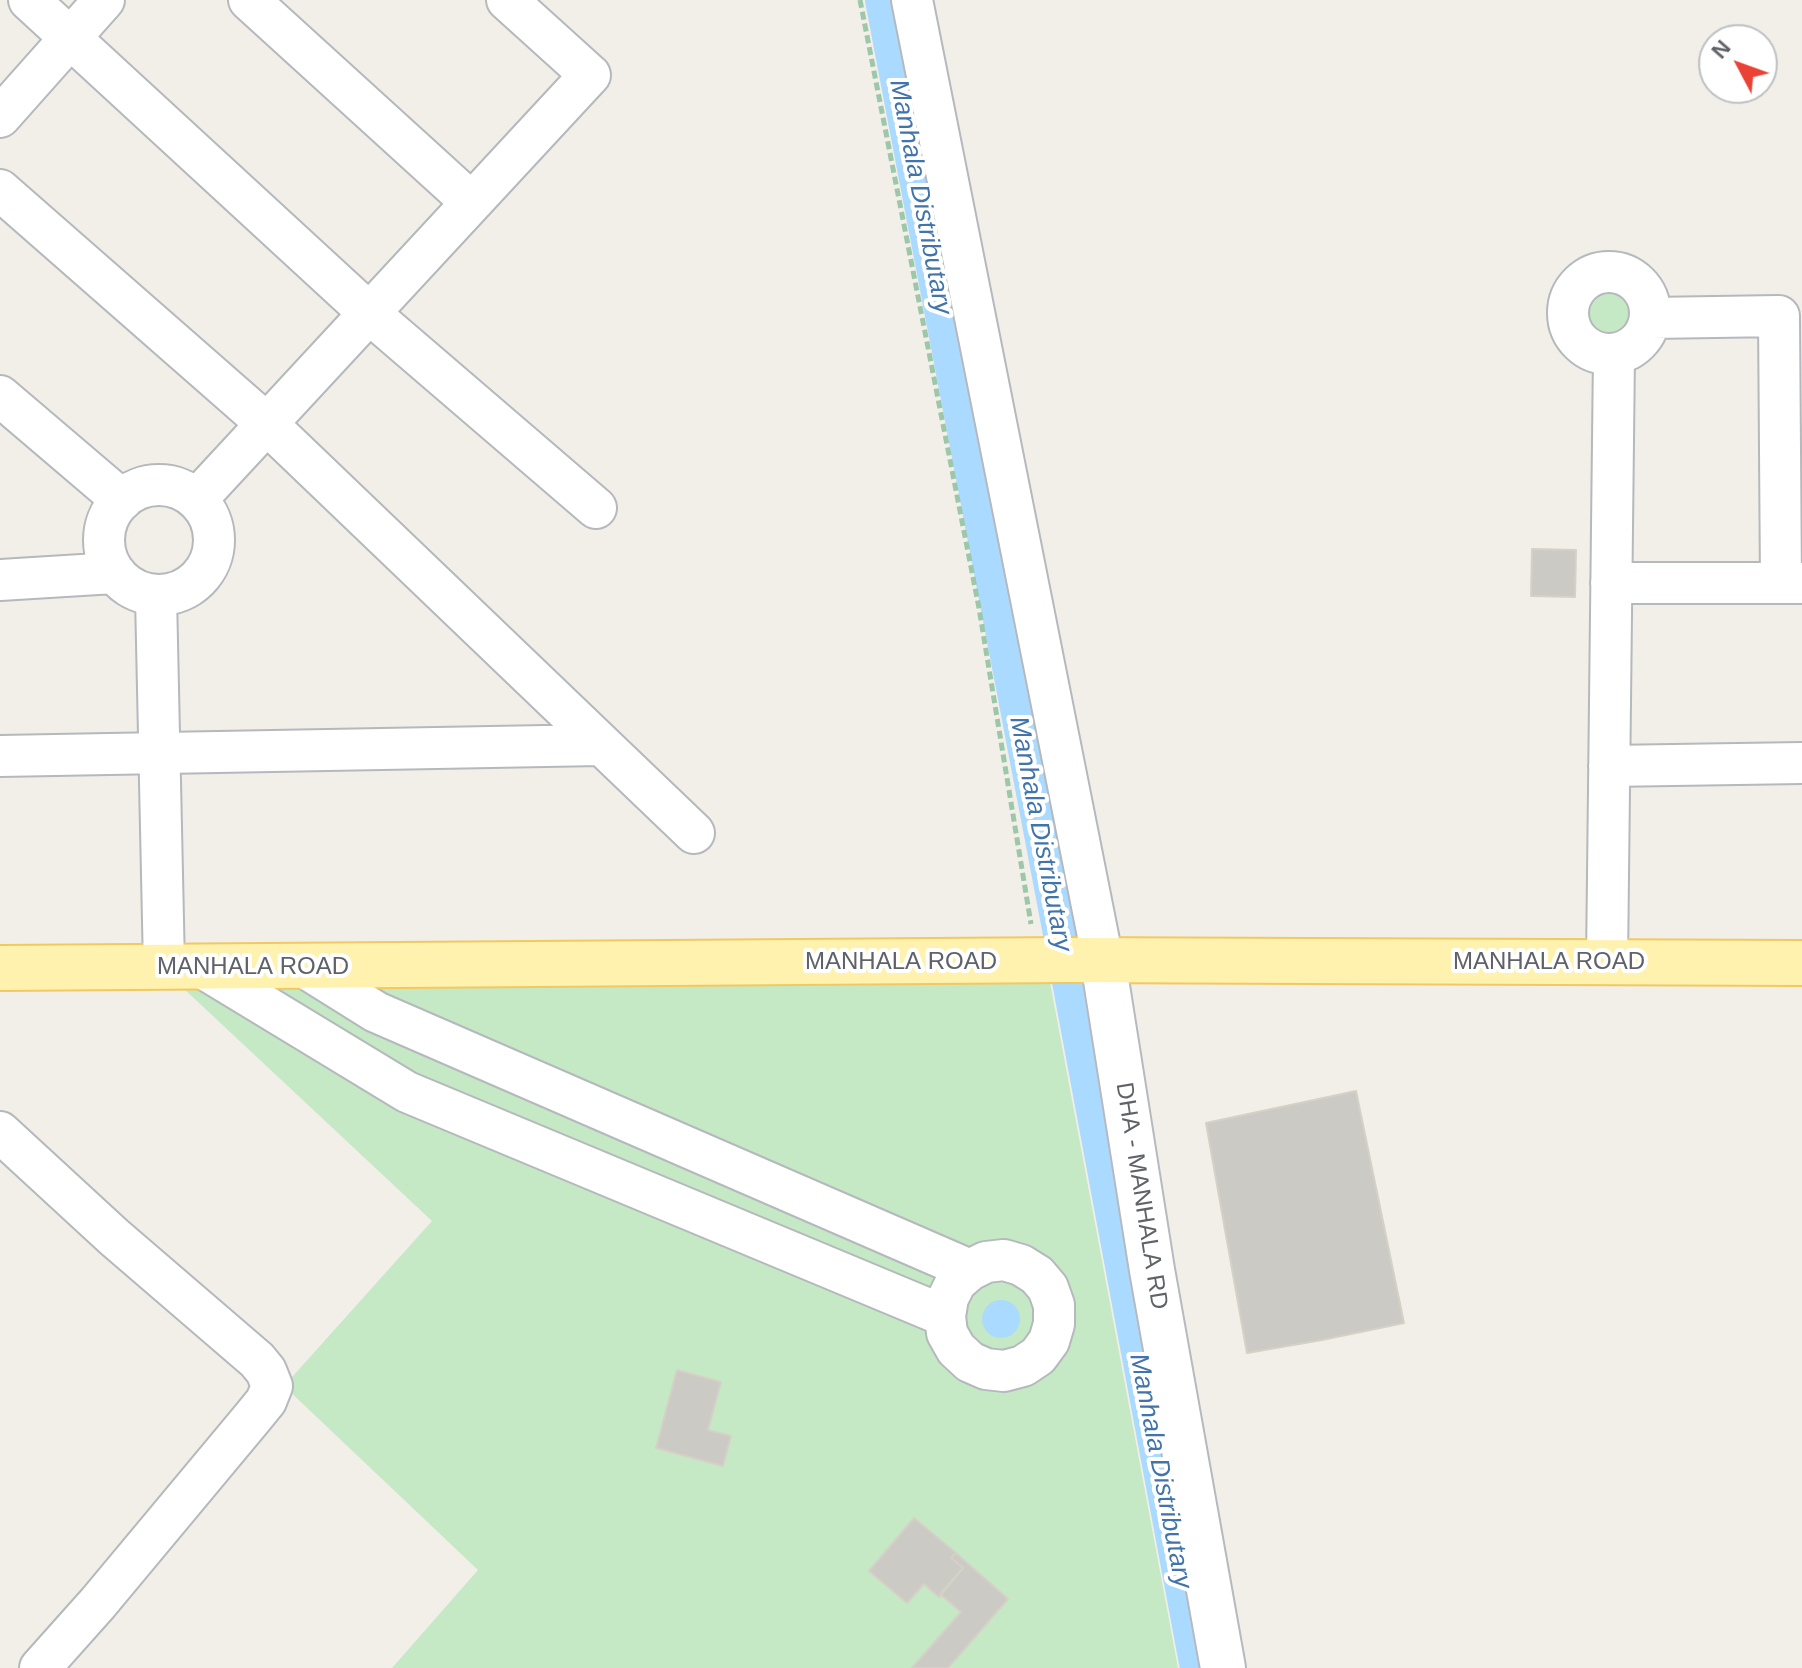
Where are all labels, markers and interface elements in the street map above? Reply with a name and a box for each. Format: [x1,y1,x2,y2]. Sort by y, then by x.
north arrow [1698,24,1778,104]
text: N [1706,35,1736,63]
water label: Manhala Distributary [882,77,958,317]
water label: Manhala Distributary [1002,714,1078,954]
street label: MANHALA ROAD [805,948,997,976]
street label: MANHALA ROAD [1453,948,1645,976]
street label: MANHALA ROAD [157,953,349,981]
street label: DHA - MANHALA RD [1109,1080,1173,1312]
water label: Manhala Distributary [1122,1351,1198,1591]

